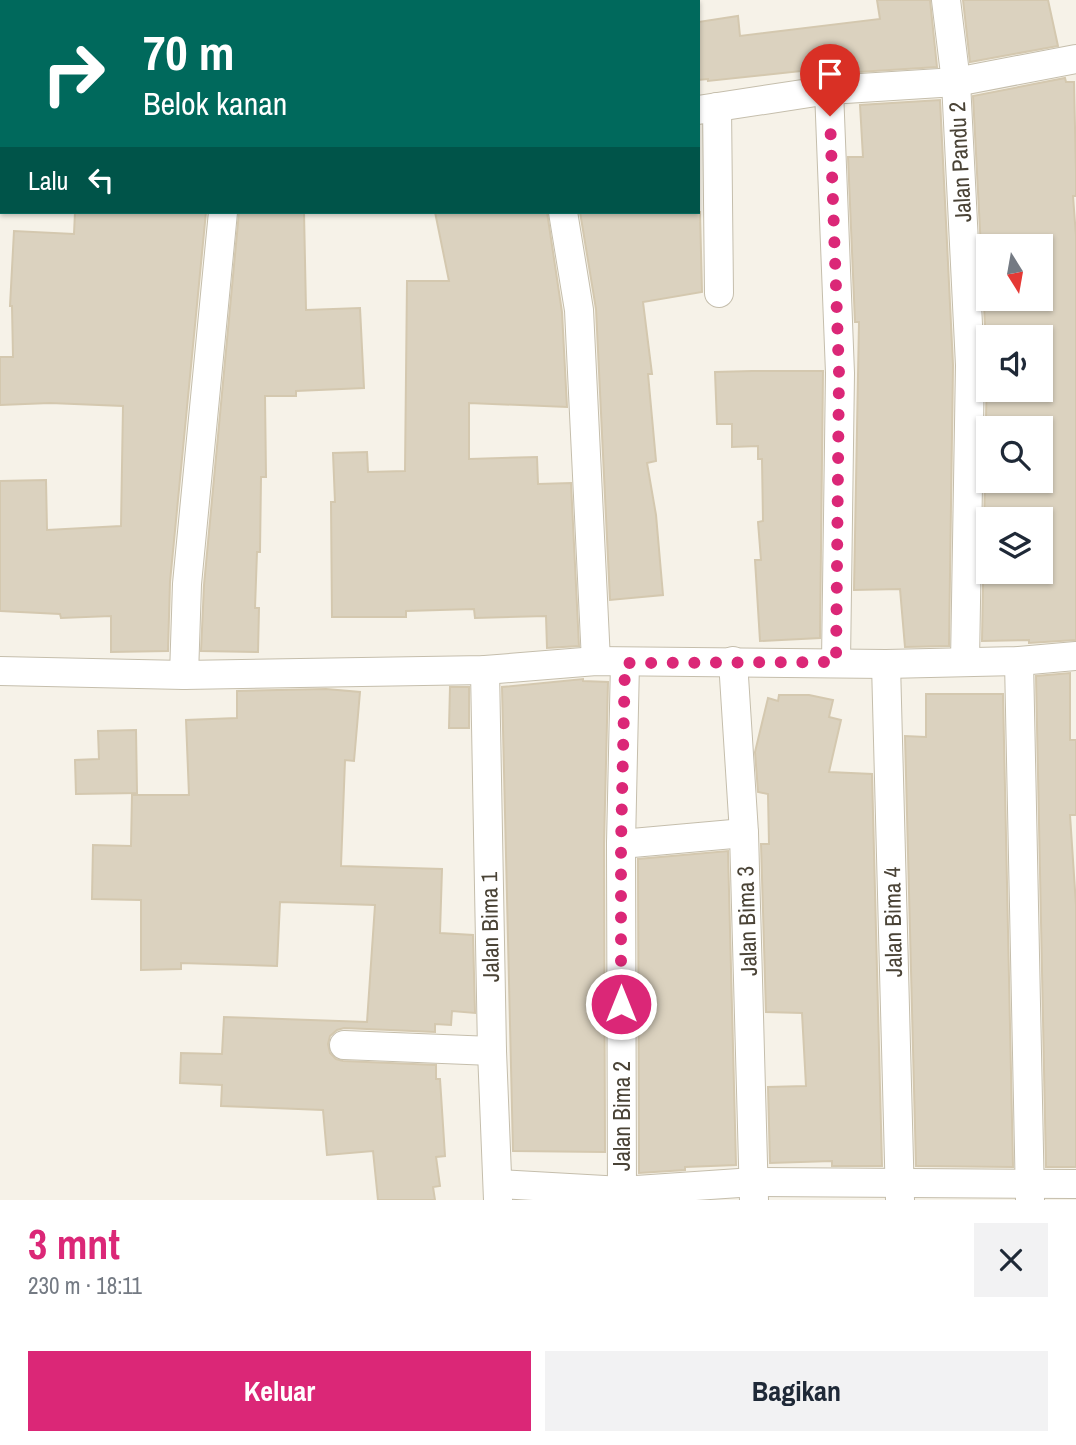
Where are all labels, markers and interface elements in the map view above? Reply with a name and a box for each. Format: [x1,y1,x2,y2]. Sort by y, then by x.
text: 70 m [143,19,235,85]
icon: right [28,28,119,119]
pin [800,44,860,116]
icon: arrive [811,55,849,93]
text: Belok kanan [143,82,287,125]
street label: Jalan Pandu 2 [941,101,978,223]
icon: left [82,161,120,199]
text: Lalu [28,163,68,198]
north arrow [976,234,1054,312]
map controls [976,234,1053,584]
button: sound [976,325,1053,402]
button: search [976,416,1053,493]
button: layers [976,507,1053,584]
street label: Jalan Bima 3 [729,865,764,977]
street label: Jalan Bima 4 [876,866,909,977]
street label: Jalan Bima 1 [473,871,506,982]
position arrow [584,967,658,1041]
street label: Jalan Bima 2 [606,1061,637,1171]
text: 3 mnt [28,1216,120,1272]
button: close [974,1223,1048,1297]
text: 230 m · 18:11 [28,1270,142,1301]
button: Keluar [28,1351,531,1431]
button: Bagikan [545,1351,1048,1431]

